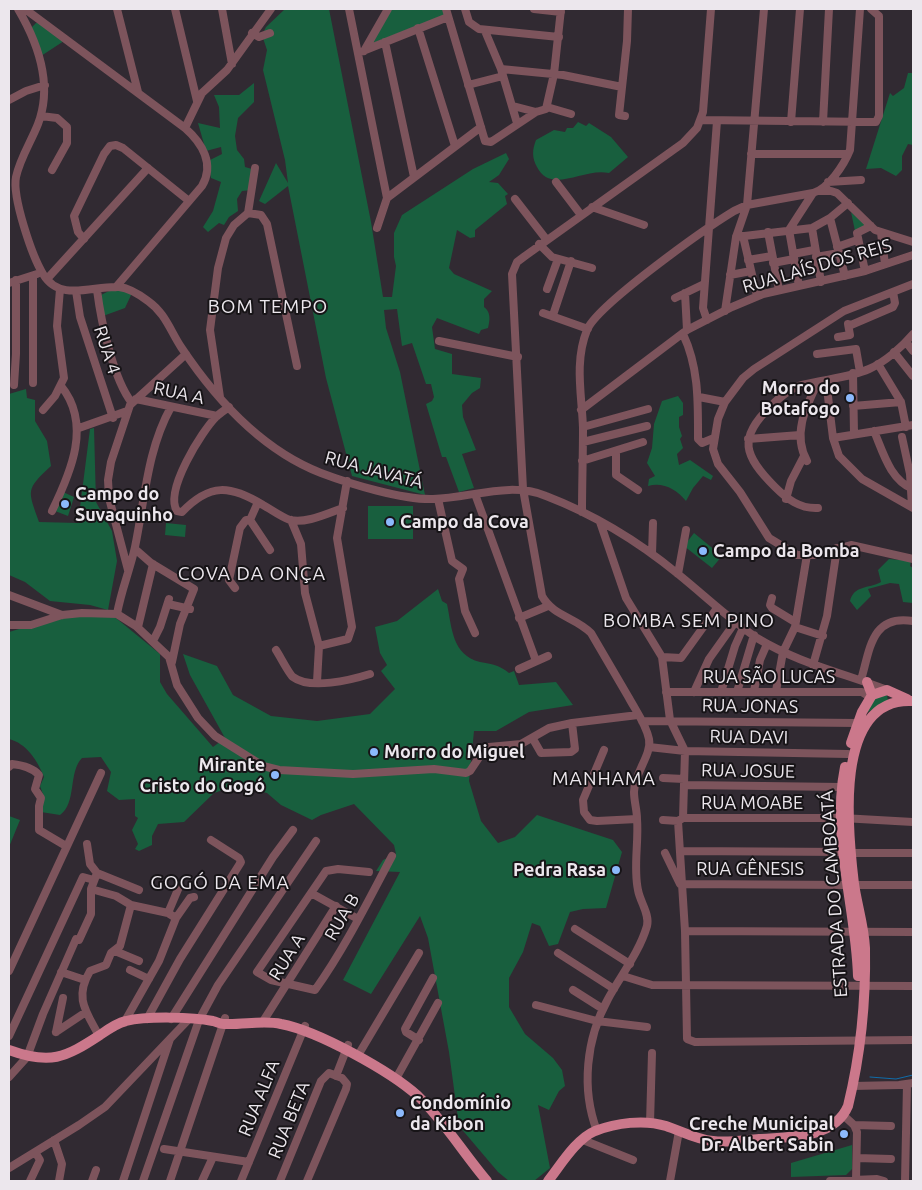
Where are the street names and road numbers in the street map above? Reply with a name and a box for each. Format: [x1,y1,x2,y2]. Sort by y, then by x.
street label: RUA LAÍS DOS REIS [740,234,894,298]
street label: RUA 4 [89,323,125,377]
street label: RUA A [152,377,206,409]
street label: RUA JAVATÁ [323,447,425,493]
street label: RUA SÃO LUCAS [703,666,835,688]
street label: RUA JONAS [702,694,798,718]
street label: RUA DAVI [710,726,788,748]
street label: RUA JOSUE [701,759,795,783]
street label: ESTRADA DO CAMBOATÁ [816,790,852,998]
street label: RUA MOABE [701,792,803,814]
street label: RUA GÊNESIS [696,858,804,880]
street label: RUA B [320,890,364,944]
street label: RUA A [264,930,310,984]
street label: RUA ALFA [234,1057,284,1139]
street label: RUA BETA [264,1078,314,1162]

